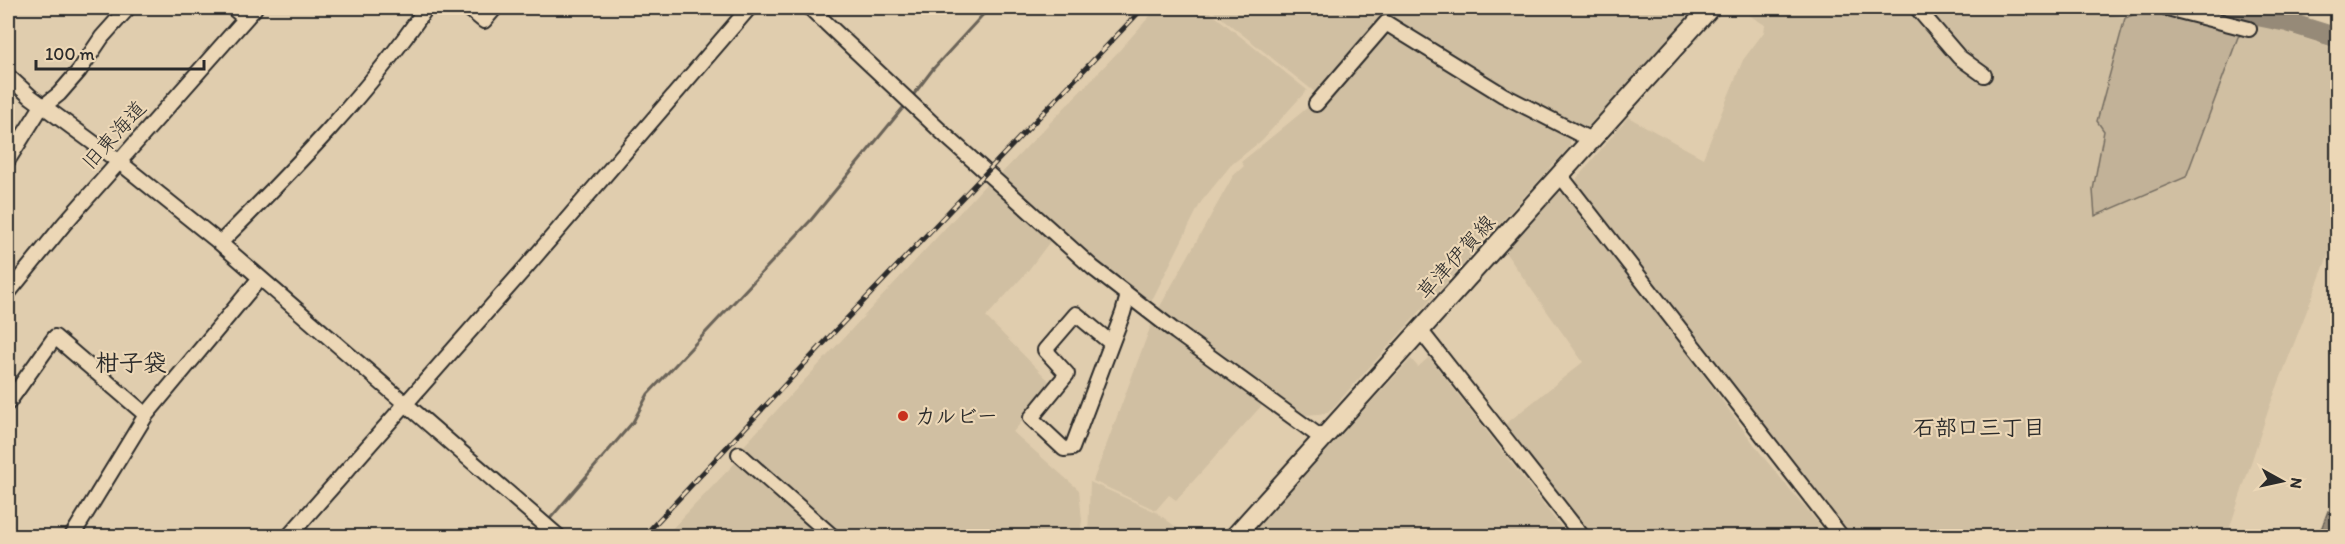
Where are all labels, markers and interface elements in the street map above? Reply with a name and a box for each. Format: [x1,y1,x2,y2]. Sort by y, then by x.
scale bar [36,33,204,71]
text: 100 m [45,43,95,65]
street label: 旧東海道 [76,95,151,174]
street label: 草津伊賀線 [1411,209,1500,304]
district label: 柑子袋 [95,348,167,377]
place label: カルビー [915,403,998,428]
marker: カルビー [896,409,910,423]
district label: 石部口三丁目 [1913,414,2045,441]
north arrow [2252,451,2312,511]
text: N [2286,476,2307,490]

